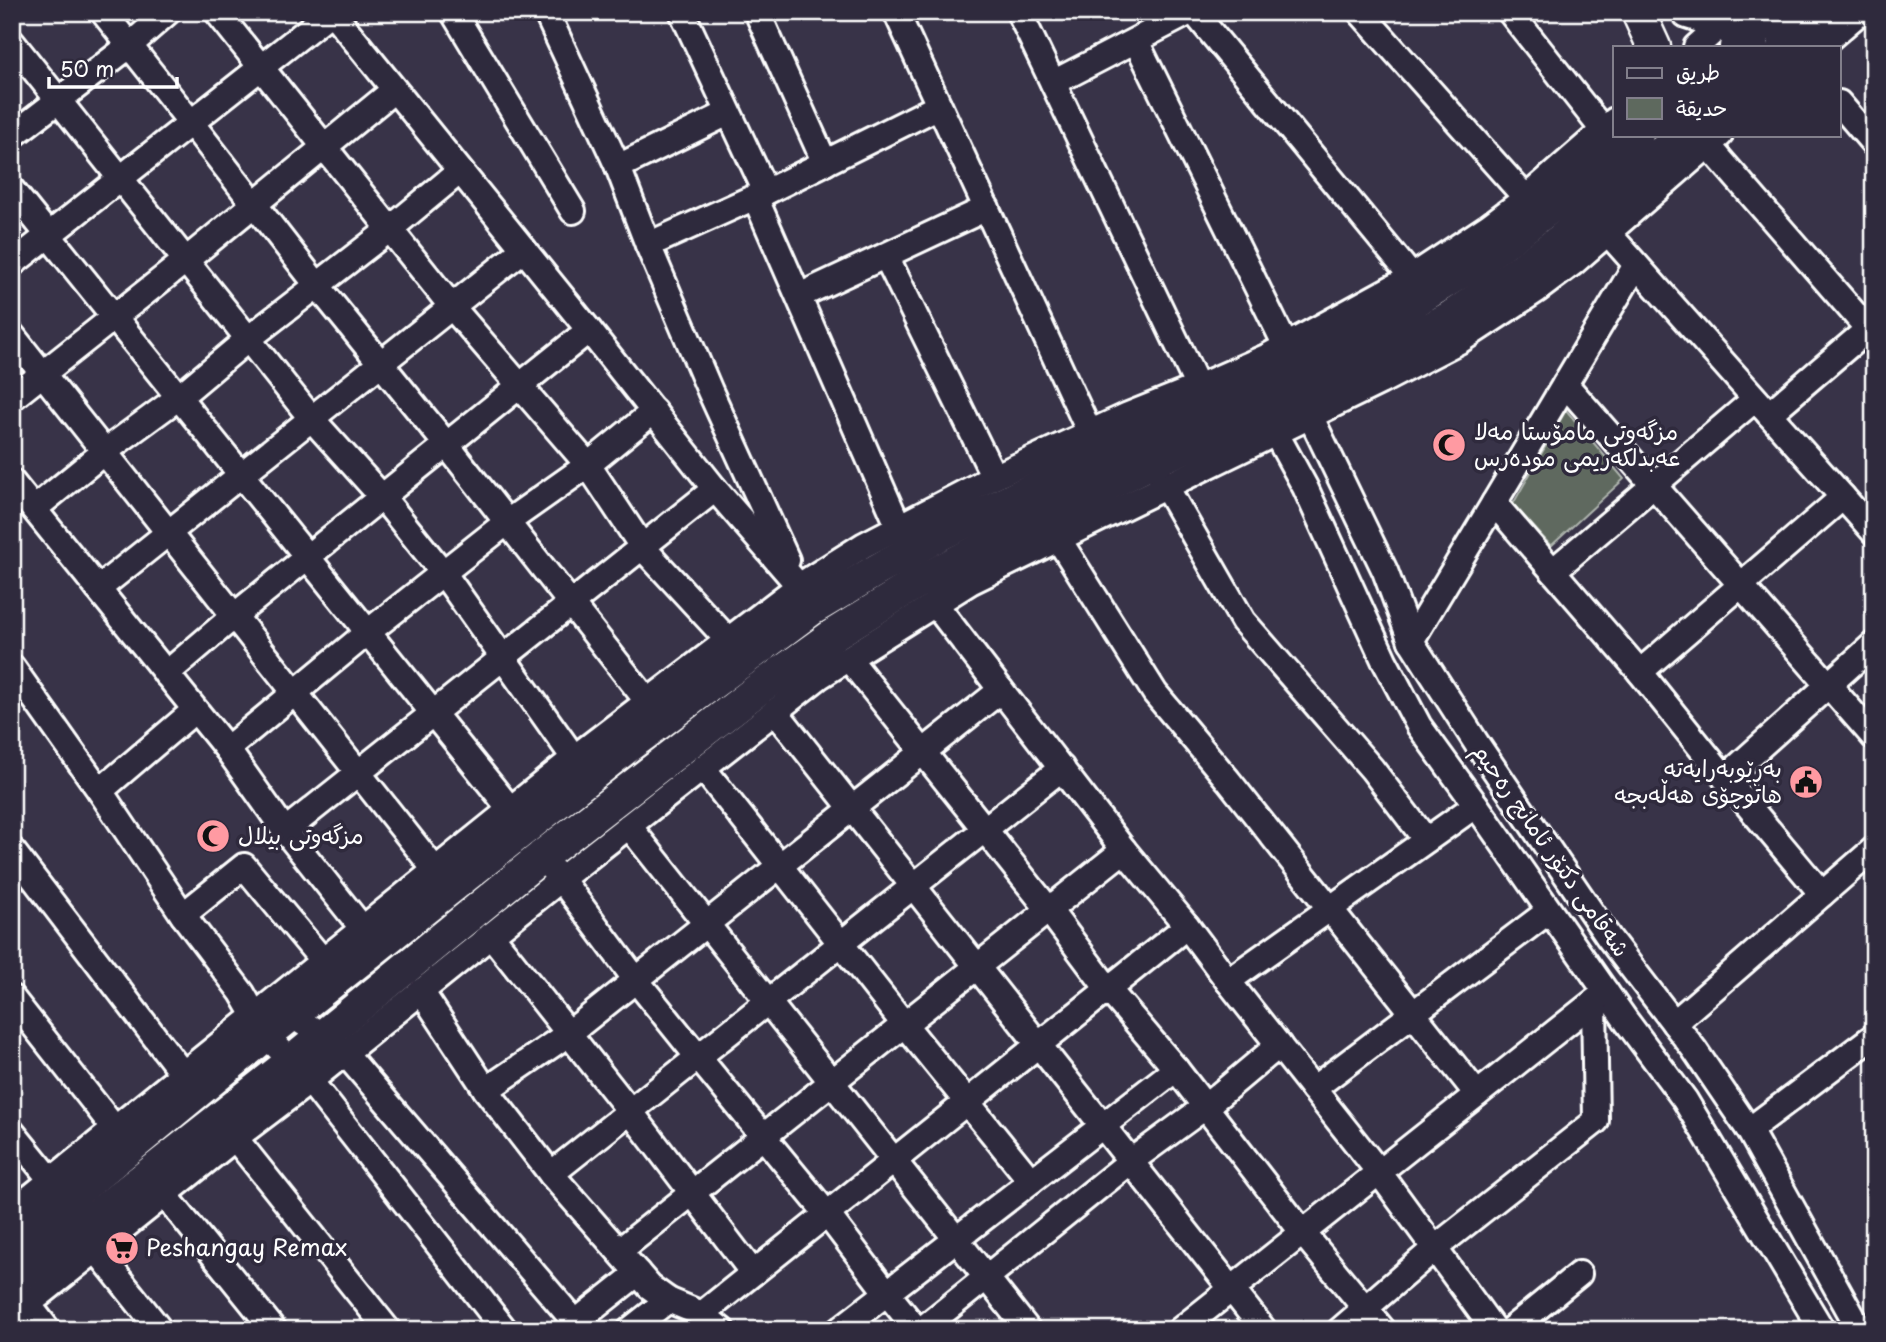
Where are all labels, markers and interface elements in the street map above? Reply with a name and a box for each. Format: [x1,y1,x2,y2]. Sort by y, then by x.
scale bar [49,46,177,90]
legend [1613,46,1840,136]
text: 50 m [60,52,114,84]
text: طريق [1676,55,1720,87]
text: حديقة [1676,91,1727,123]
place label: مزگەوتی مامۆستا مەلا عەبدلکەریمی مودەرس [1474,413,1680,474]
mosque icon: مزگەوتی مامۆستا مەلا عەبدلکەریمی مودەرس [1430,426,1468,464]
street label: شەقامی دکتۆر ئامانج رەحیم [1463,735,1640,965]
place label: بەڕێوبەرایەتە هاتوچۆی هەڵەبجە [1615,750,1782,811]
public building icon: بەڕێوبەرایەتە هاتوچۆی هەڵەبجە [1787,763,1825,801]
mosque icon: مزگەوتی بیلال [194,817,232,855]
place label: مزگەوتی بیلال [238,817,364,852]
supermarket icon: Peshangay Remax [103,1229,141,1267]
place label: Peshangay Remax [146,1229,347,1264]

